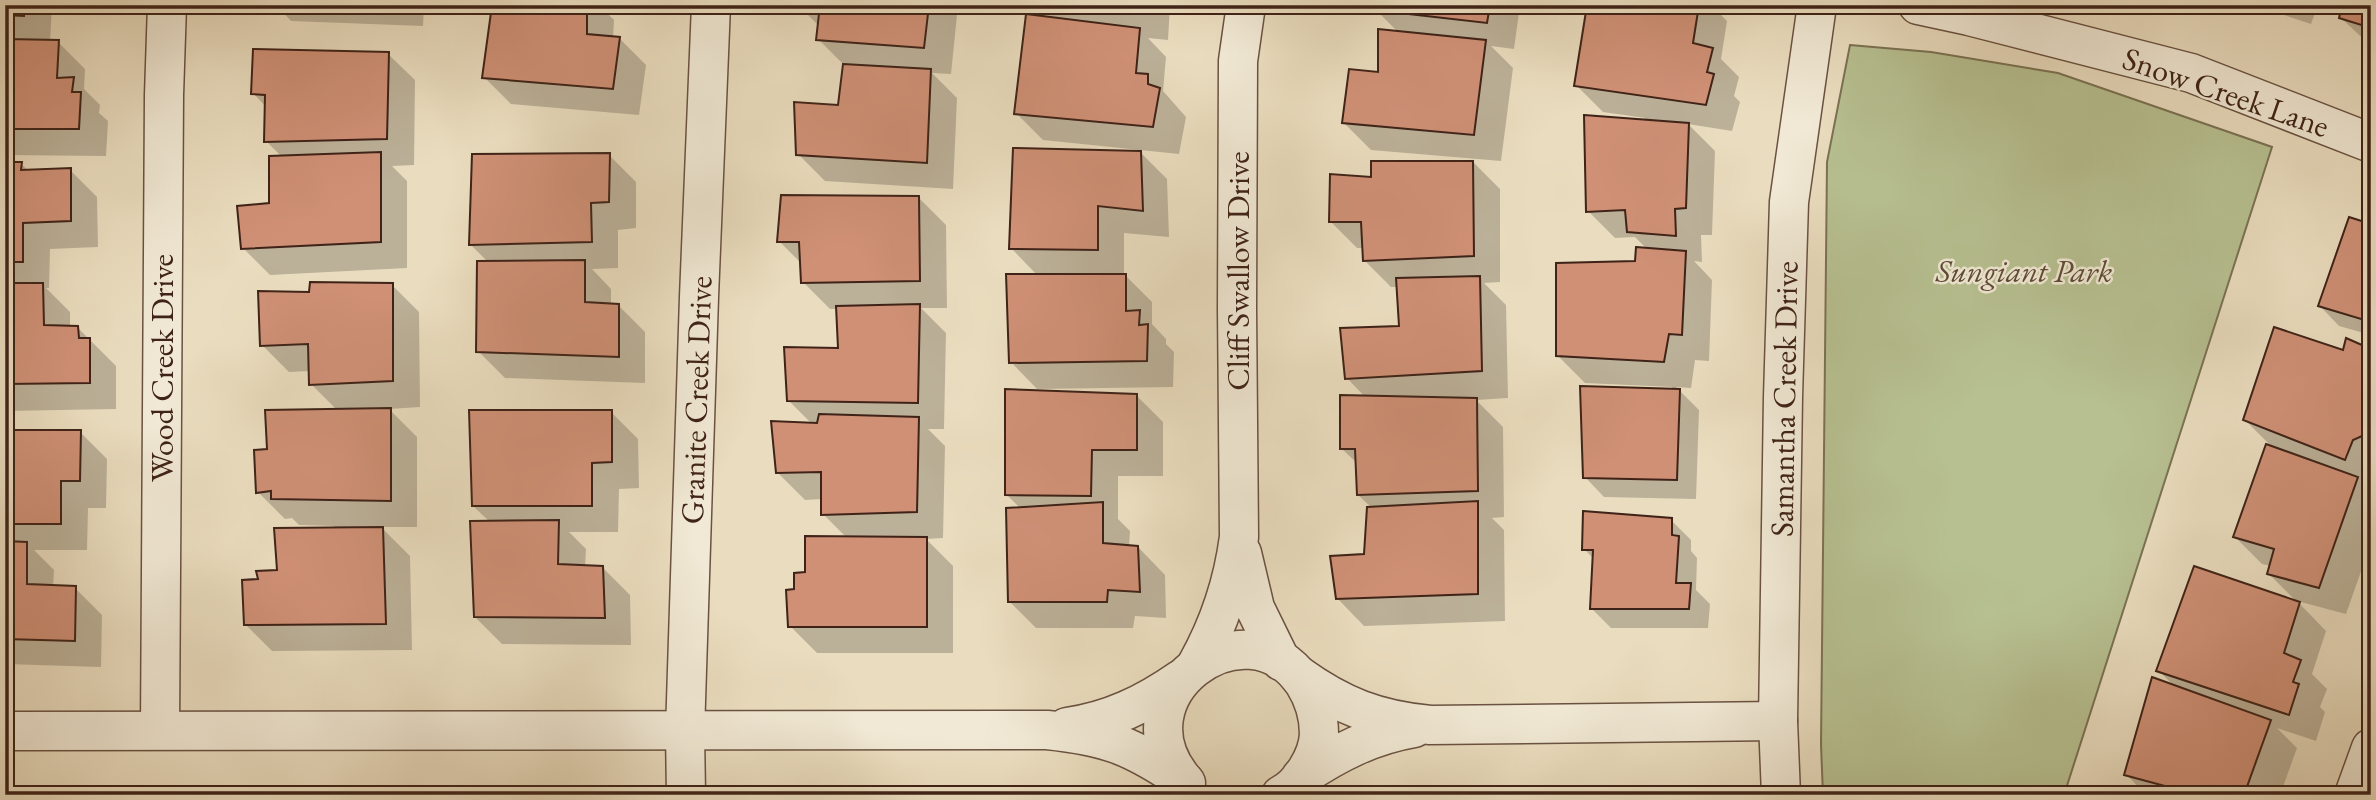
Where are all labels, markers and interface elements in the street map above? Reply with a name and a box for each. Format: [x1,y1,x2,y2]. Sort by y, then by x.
street label: Snow Creek Lane [2117,37,2335,147]
street label: Cliff Swallow Drive [1217,151,1259,391]
park label: Sungiant Park [1935,250,2113,292]
street label: Wood Creek Drive [141,254,183,482]
street label: Samantha Creek Drive [1761,261,1807,537]
street label: Granite Creek Drive [671,275,721,525]

